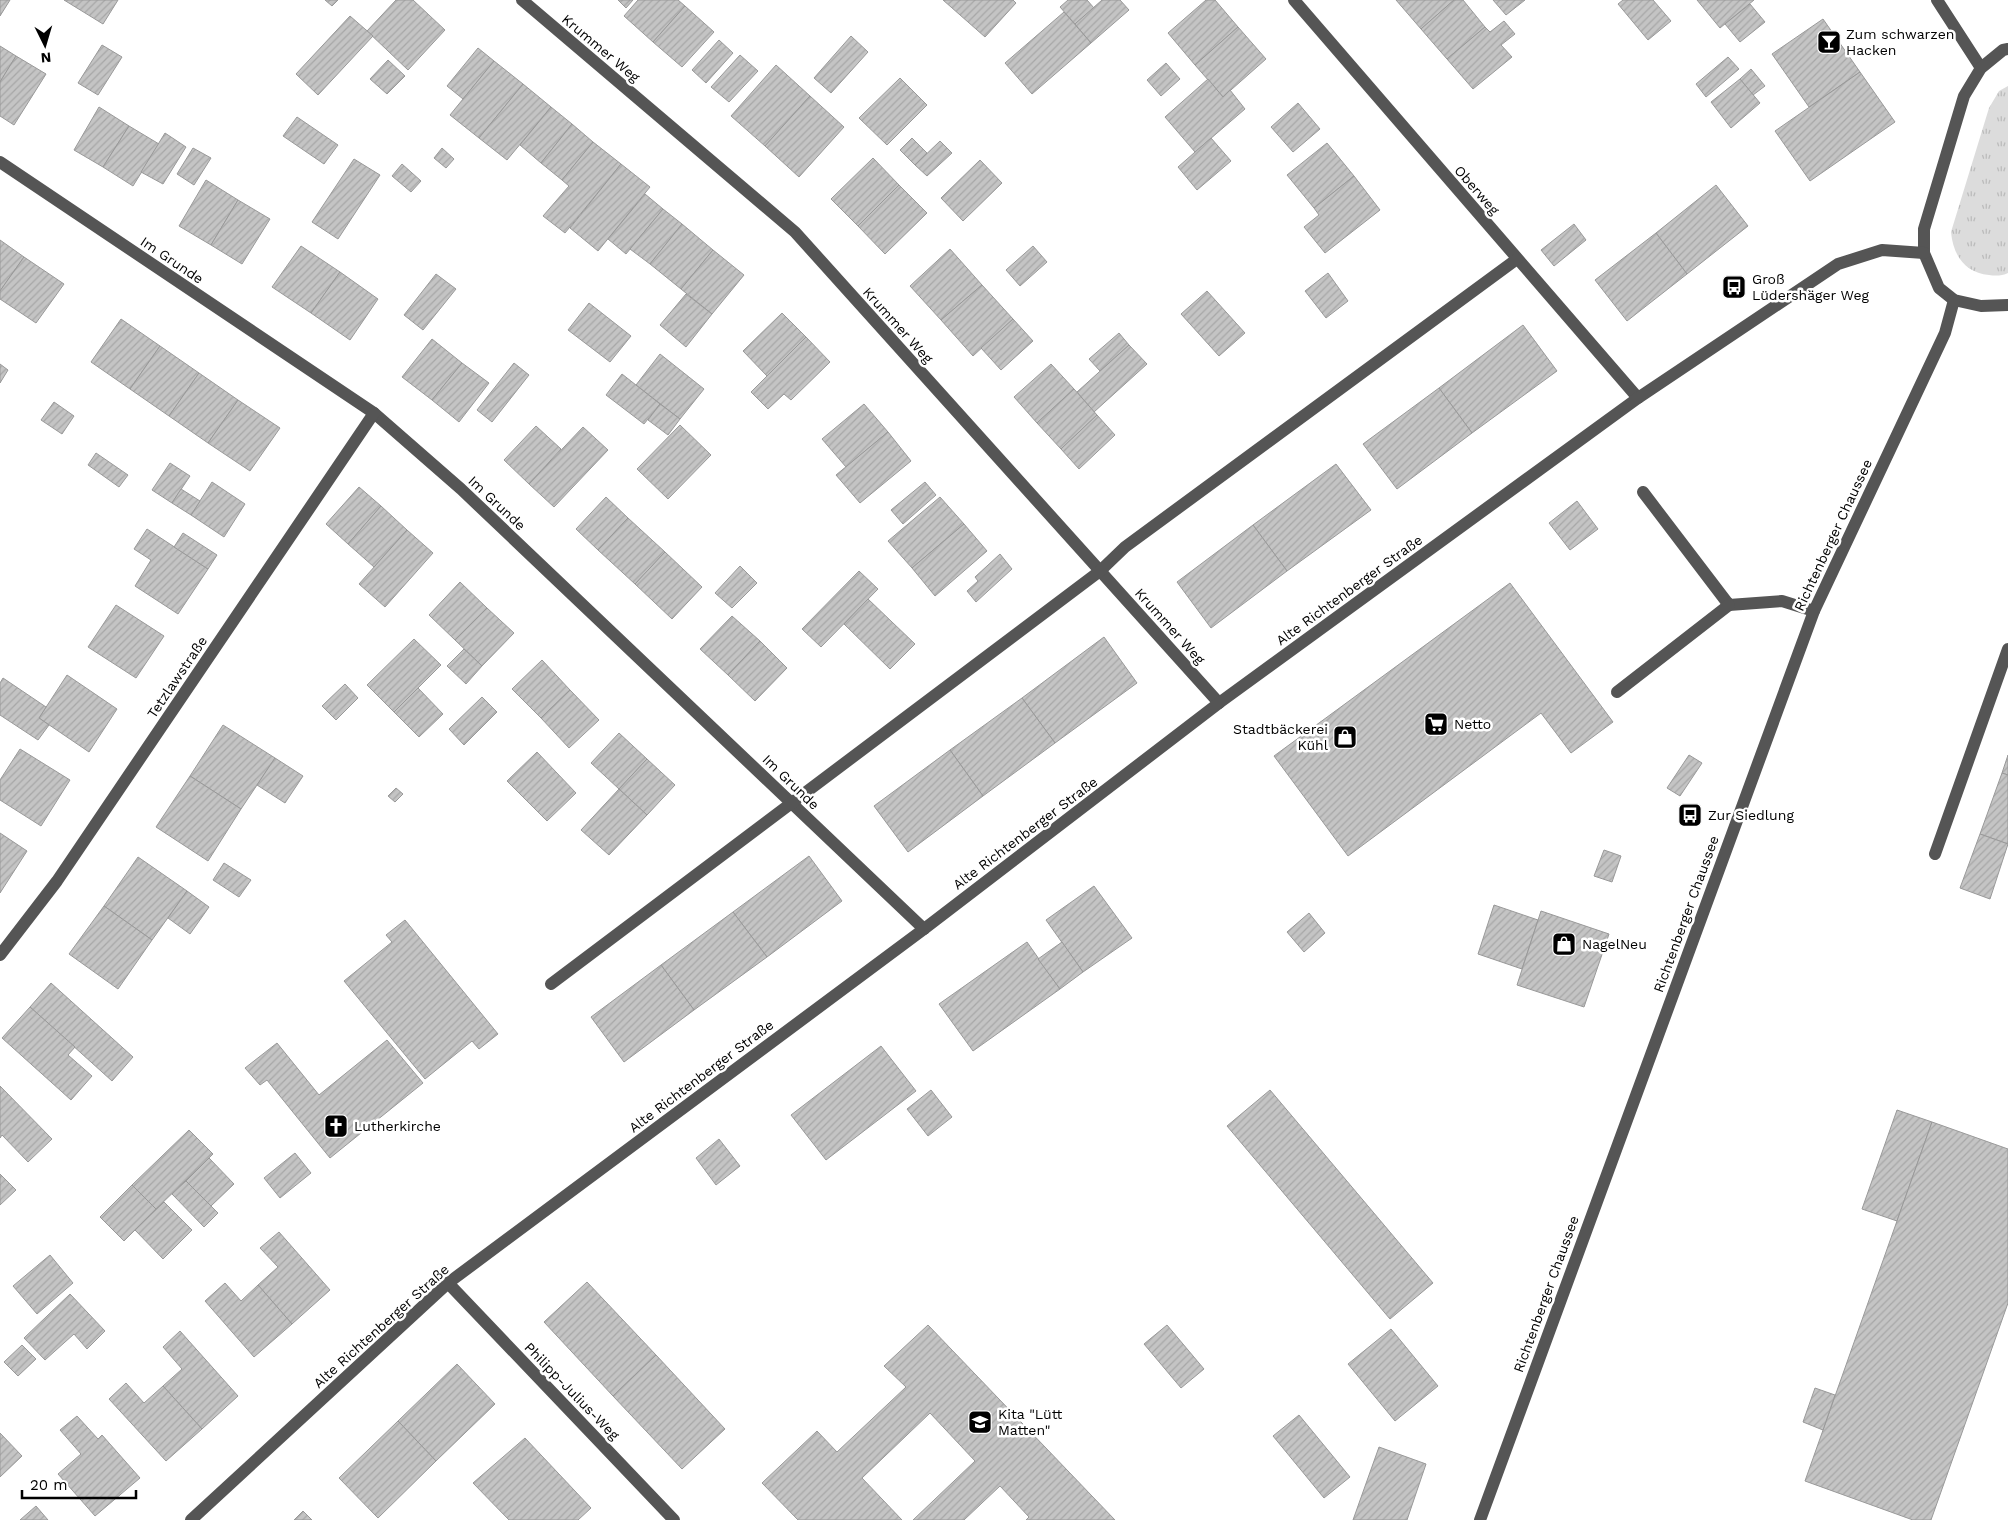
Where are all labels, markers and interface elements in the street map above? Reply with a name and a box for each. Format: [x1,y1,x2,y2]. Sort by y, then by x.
street label: Krummer Weg [559,11,644,86]
north arrow [20,20,70,70]
place label: Zum schwarzen Hacken [1846,26,1954,58]
bar icon: Zum schwarzen Hacken [1816,29,1842,55]
text: N [40,50,52,66]
street label: Oberweg [1451,162,1503,218]
street label: Im Grunde [138,233,206,287]
place label: Groß Lüdershäger Weg [1752,271,1870,303]
bus stop icon: Groß Lüdershäger Weg [1721,274,1747,300]
street label: Krummer Weg [860,284,937,367]
street label: Richtenberger Chaussee [1791,457,1875,613]
street label: Im Grunde [465,473,529,533]
street label: Alte Richtenberger Straße [1273,532,1425,648]
street label: Krummer Weg [1132,585,1209,668]
street label: Tetzlawstraße [144,633,210,721]
supermarket icon: Netto [1423,711,1449,737]
place label: Netto [1454,716,1491,732]
place label: Stadtbäckerei Kühl [1233,721,1329,753]
shop icon: Stadtbäckerei Kühl [1332,724,1358,750]
street label: Im Grunde [759,751,823,813]
street label: Alte Richtenberger Straße [950,773,1100,893]
bus stop icon: Zur Siedlung [1677,802,1703,828]
place label: Zur Siedlung [1708,807,1794,823]
street label: Richtenberger Chaussee [1650,833,1722,995]
shop icon: NagelNeu [1551,931,1577,957]
place label: NagelNeu [1582,936,1647,952]
street label: Alte Richtenberger Straße [626,1016,776,1136]
church icon: Lutherkirche [323,1113,349,1139]
place label: Lutherkirche [354,1118,441,1134]
street label: Richtenberger Chaussee [1510,1213,1582,1375]
street label: Alte Richtenberger Straße [310,1261,452,1391]
street label: Philipp-Julius-Weg [521,1339,623,1443]
place label: Kita "Lütt Matten" [998,1406,1063,1438]
school or university icon: Kita "Lütt Matten" [967,1409,993,1435]
scale bar [22,1468,136,1500]
text: 20 m [30,1476,68,1494]

